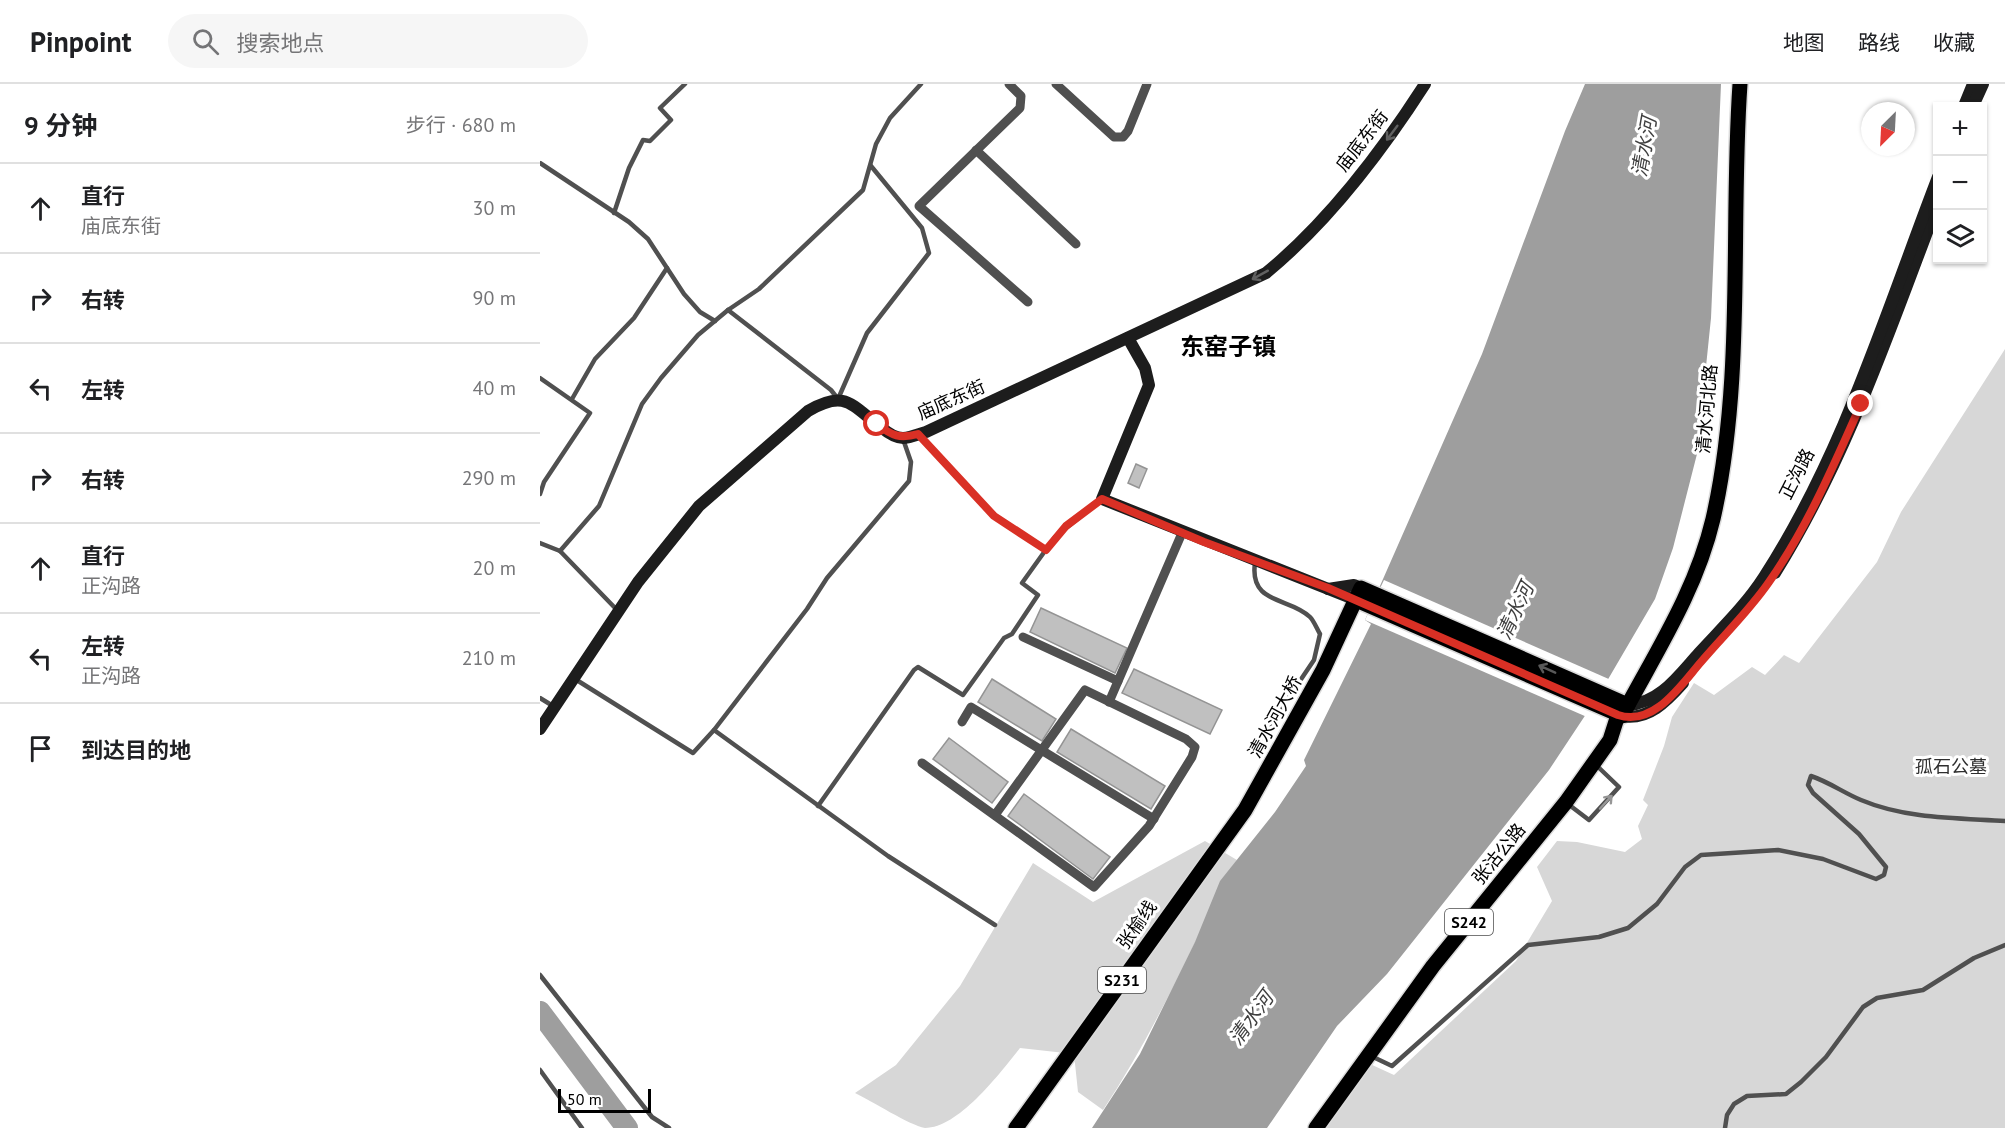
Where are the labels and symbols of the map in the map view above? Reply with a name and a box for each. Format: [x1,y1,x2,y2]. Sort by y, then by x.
north arrow [1861,102,1915,156]
street label: 庙底东街 [1330,105,1393,176]
water label: 清水河 [1626,111,1663,179]
one-way arrow [1386,124,1399,140]
one-way arrow [1252,270,1270,281]
district label: 东窑子镇 [1180,331,1276,362]
street label: 清水河北路 [1691,363,1722,455]
street label: 庙底东街 [913,374,988,425]
route end [1847,390,1873,416]
route start [863,410,889,436]
street label: 正沟路 [1774,444,1819,503]
water label: 清水河 [1491,575,1541,644]
one-way arrow [1538,663,1556,674]
street label: 清水河大桥 [1243,672,1306,762]
park label: 孤石公墓 [1915,755,1987,778]
one-way arrow [1599,794,1613,809]
street label: 张沽公路 [1467,818,1530,889]
street label: 张榆线 [1112,896,1161,953]
road number: S242 [1445,909,1493,935]
road number: S231 [1098,967,1146,993]
water label: 清水河 [1223,983,1282,1050]
scale bar [558,1086,651,1114]

